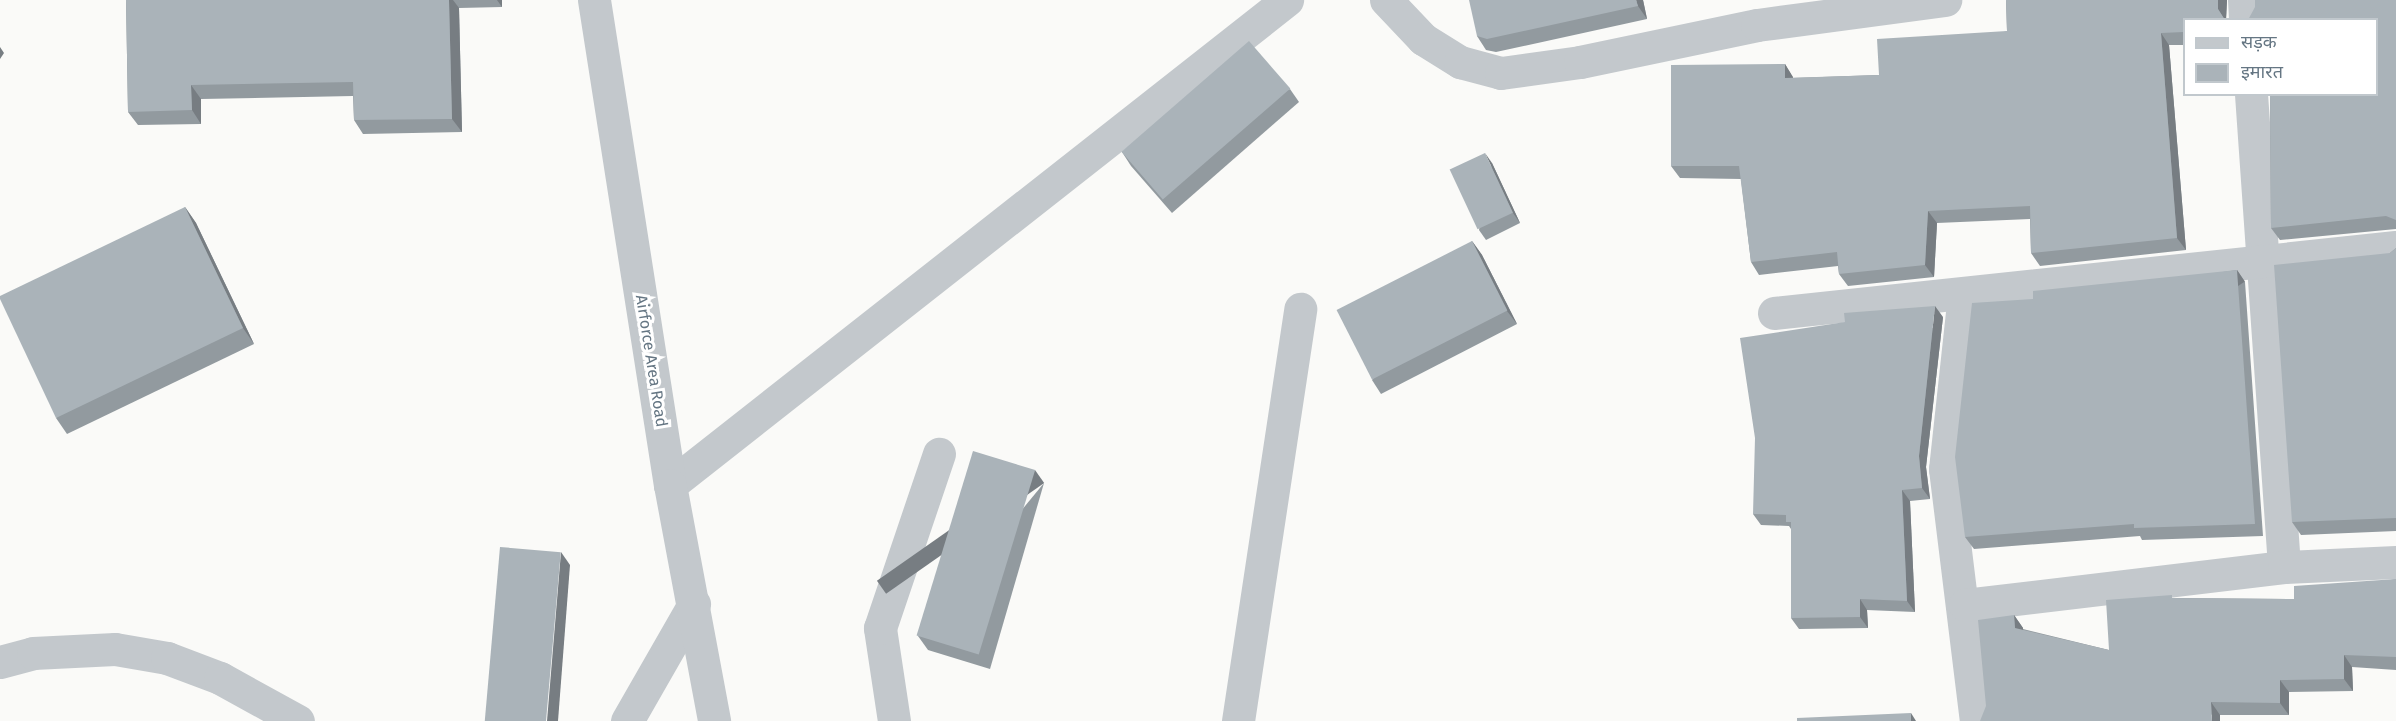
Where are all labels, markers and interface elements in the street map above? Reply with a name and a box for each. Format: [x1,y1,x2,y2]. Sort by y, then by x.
legend [2183,18,2378,96]
text: सड़क [2241,31,2277,53]
text: इमारत [2241,61,2283,83]
street label: Airforce Area Road [631,293,671,429]

